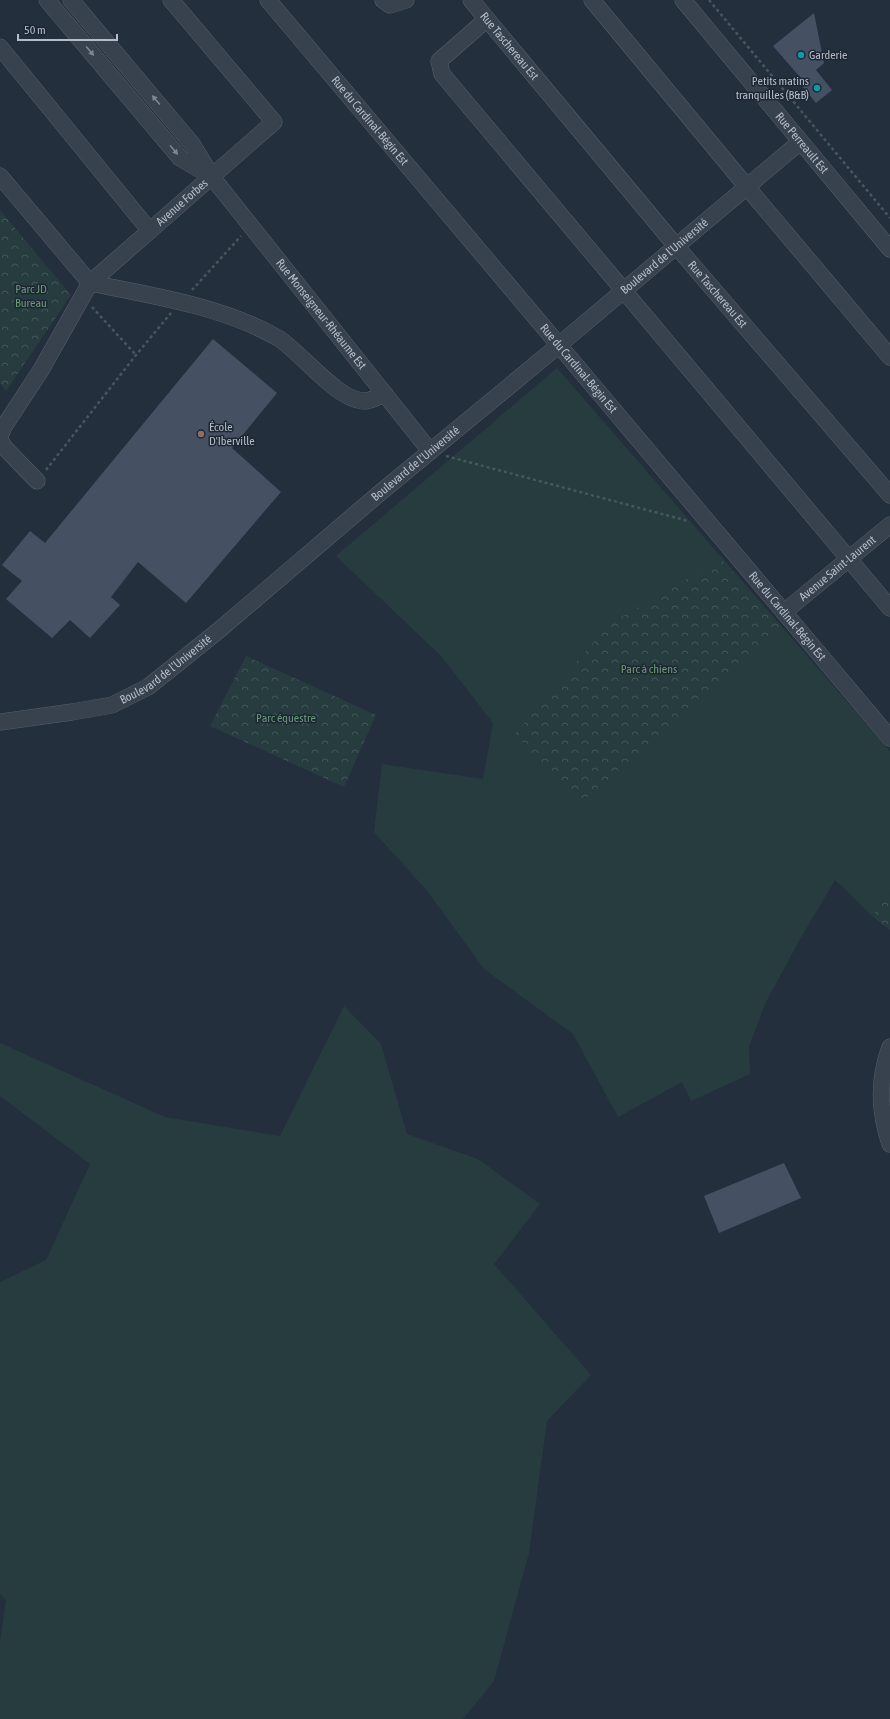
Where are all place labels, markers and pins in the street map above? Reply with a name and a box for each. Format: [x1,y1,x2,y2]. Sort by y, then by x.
place label: Garderie [809,48,847,62]
marker: Garderie [796,50,806,60]
place label: Petits matins tranquilles (B&B) [736,74,809,102]
marker: Petits matins tranquilles (B&B) [812,83,822,93]
place label: École D'Iberville [209,420,255,448]
marker: École D'Iberville [196,429,206,439]

